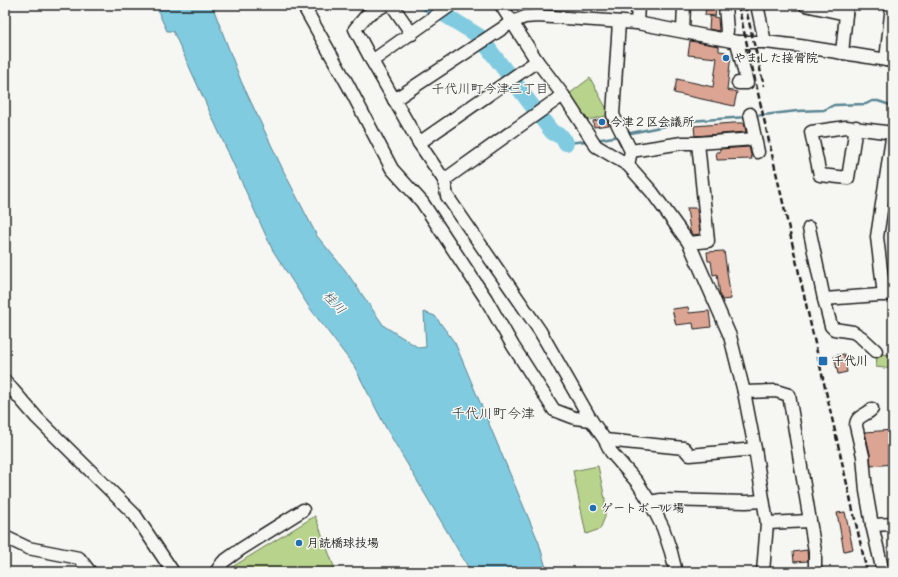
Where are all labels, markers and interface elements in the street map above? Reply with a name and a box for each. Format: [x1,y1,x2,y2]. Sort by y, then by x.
place label: やました接骨院 [734,51,818,65]
marker: やました接骨院 [721,53,731,63]
district label: 千代川町今津三丁目 [431,81,549,96]
place label: 今津２区会議所 [610,115,695,129]
marker: 今津２区会議所 [597,117,607,127]
water label: 桂川 [320,288,349,317]
place label: 千代川 [832,354,868,368]
marker: 千代川 [817,355,829,367]
district label: 千代川町今津 [451,405,535,422]
place label: ゲートボール場 [601,501,685,515]
marker: ゲートボール場 [588,503,598,513]
place label: 月読橋球技場 [307,536,379,550]
marker: 月読橋球技場 [294,538,304,548]

